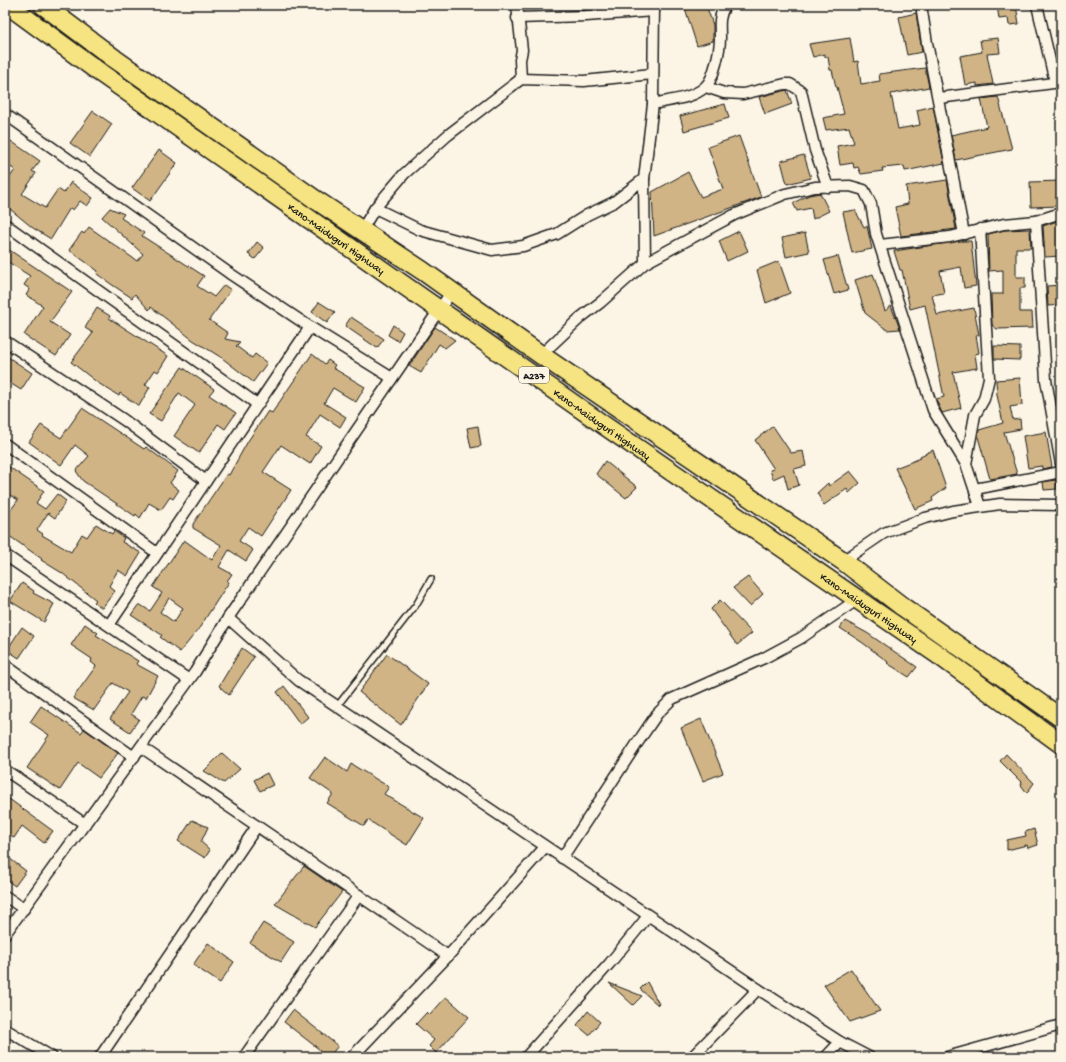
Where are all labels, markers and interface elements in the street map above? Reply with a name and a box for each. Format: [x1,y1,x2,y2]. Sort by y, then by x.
street label: Kano-Maiduguri Highway [285,202,387,278]
road number: A237 [519,367,549,383]
street label: Kano-Maiduguri Highway [550,387,653,464]
street label: Kano-Maiduguri Highway [817,571,920,647]

